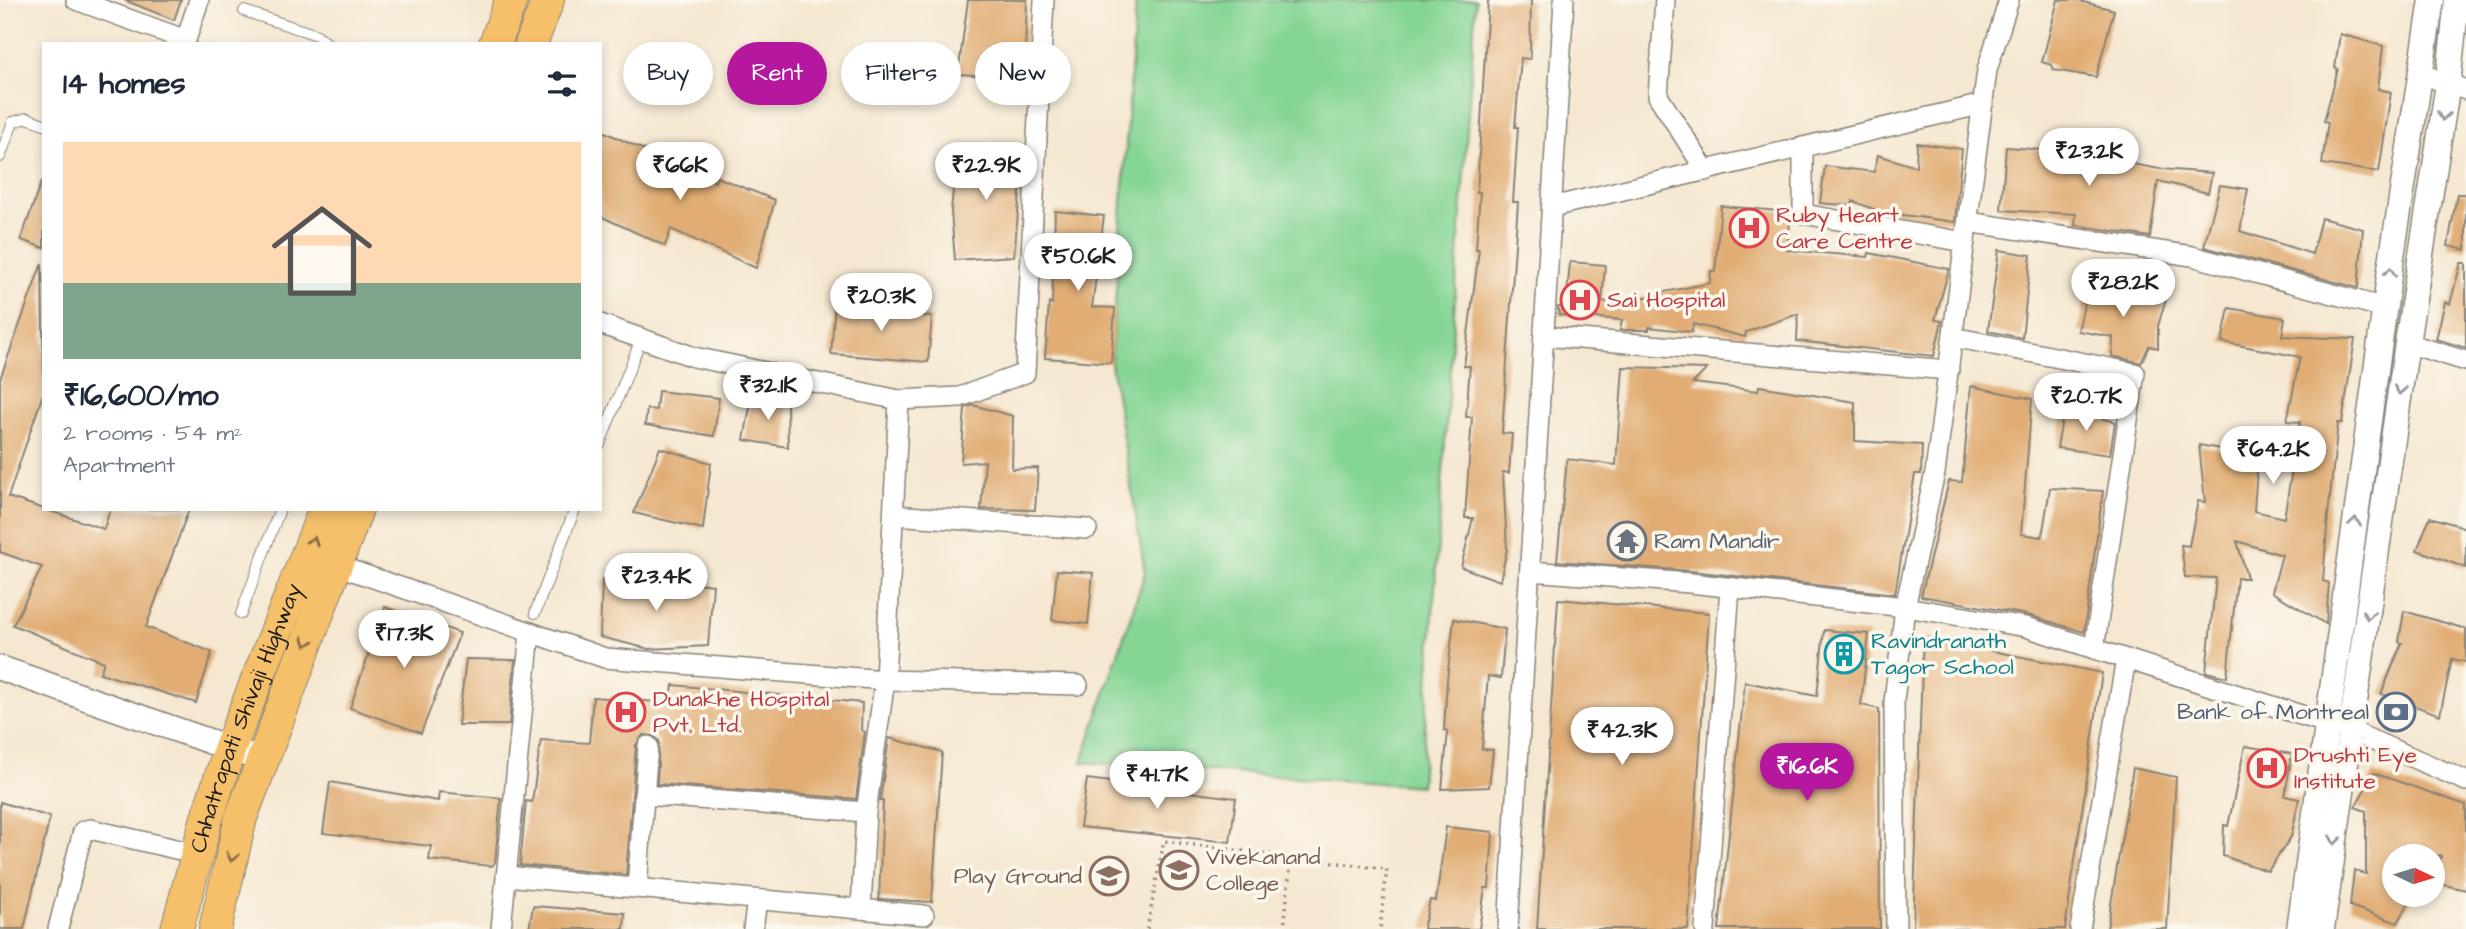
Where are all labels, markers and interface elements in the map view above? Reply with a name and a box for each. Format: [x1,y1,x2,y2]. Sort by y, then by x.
chip: Buy [623,42,713,105]
chip: Rent [727,42,827,105]
chip: Filters [841,42,961,105]
chip: New [975,42,1071,105]
text: 14 homes [63,63,186,105]
icon: filters [543,65,581,103]
one-way arrow [2436,110,2451,122]
pin: ₹23.2K [2032,128,2146,188]
text: ₹23.2K [2055,135,2123,167]
pin: ₹66K [639,142,721,202]
pin: ₹22.9K [929,142,1043,202]
text: ₹66K [652,149,708,181]
text: ₹22.9K [951,149,1021,181]
icon: home [259,188,385,314]
place label: Ruby Heart Care Centre [1776,199,1913,257]
hospital icon: Ruby Heart Care Centre [1728,207,1770,249]
pin: ₹50.6K [1021,233,1135,293]
text: ₹50.6K [1040,240,1116,272]
pin: ₹28.2K [2066,260,2180,319]
text: ₹28.2K [2087,266,2159,298]
one-way arrow [2382,266,2397,278]
pin: ₹20.3K [824,274,938,333]
hospital icon: Sai Hospital [1559,279,1601,321]
text: ₹20.3K [846,280,916,312]
place label: Sai Hospital [1607,284,1725,316]
pin: ₹32.1K [711,362,825,422]
text: ₹32.1K [739,369,797,401]
pin: ₹20.7K [2029,374,2143,433]
text: ₹16,600/mo [63,375,219,417]
text: ₹20.7K [2050,380,2122,412]
one-way arrow [2393,384,2408,395]
text: 2 rooms · 54 m² [63,417,243,449]
pin: ₹64.2K [2216,426,2330,486]
text: ₹64.2K [2236,433,2310,465]
text: Apartment [63,449,175,481]
one-way arrow [2348,516,2363,527]
temple icon: Ram Mandir [1606,520,1648,562]
place label: Ram Mandir [1654,525,1780,557]
one-way arrow [305,536,319,548]
pin: ₹23.4K [599,554,713,613]
text: ₹23.4K [621,560,691,592]
street label: Chhatrapati Shivaji Highway [182,578,311,856]
one-way arrow [2360,609,2375,621]
pin: ₹17.3K [347,610,461,670]
text: ₹17.3K [374,617,434,649]
place label: Ravindranath Tagor School [1871,625,2014,684]
building icon: Ravindranath Tagor School [1823,633,1865,675]
one-way arrow [301,635,315,648]
place label: Dunakhe Hospital Pvt. Ltd. [653,683,829,741]
hospital icon: Dunakhe Hospital Pvt. Ltd. [605,691,647,733]
bank icon: Bank of Montreal [2375,691,2417,733]
place label: Bank of Montreal [2177,696,2369,728]
pin: ₹42.3K [1565,708,1679,767]
text: ₹42.3K [1587,714,1657,746]
place label: Drushti Eye Institute [2294,739,2417,797]
pin: ₹16.6K [1750,744,1864,803]
hospital icon: Drushti Eye Institute [2246,747,2288,789]
text: ₹16.6K [1776,750,1838,782]
pin: ₹41.7K [1100,752,1214,811]
text: ₹41.7K [1125,758,1189,790]
one-way arrow [2327,834,2342,846]
place label: Vivekanand College [1206,841,1321,900]
north arrow [2382,844,2445,906]
map controls [2382,844,2445,907]
school or university icon: Vivekanand College [1158,849,1200,891]
one-way arrow [226,851,241,863]
school or university icon: Play Ground [1088,855,1130,897]
place label: Play Ground [954,860,1082,893]

